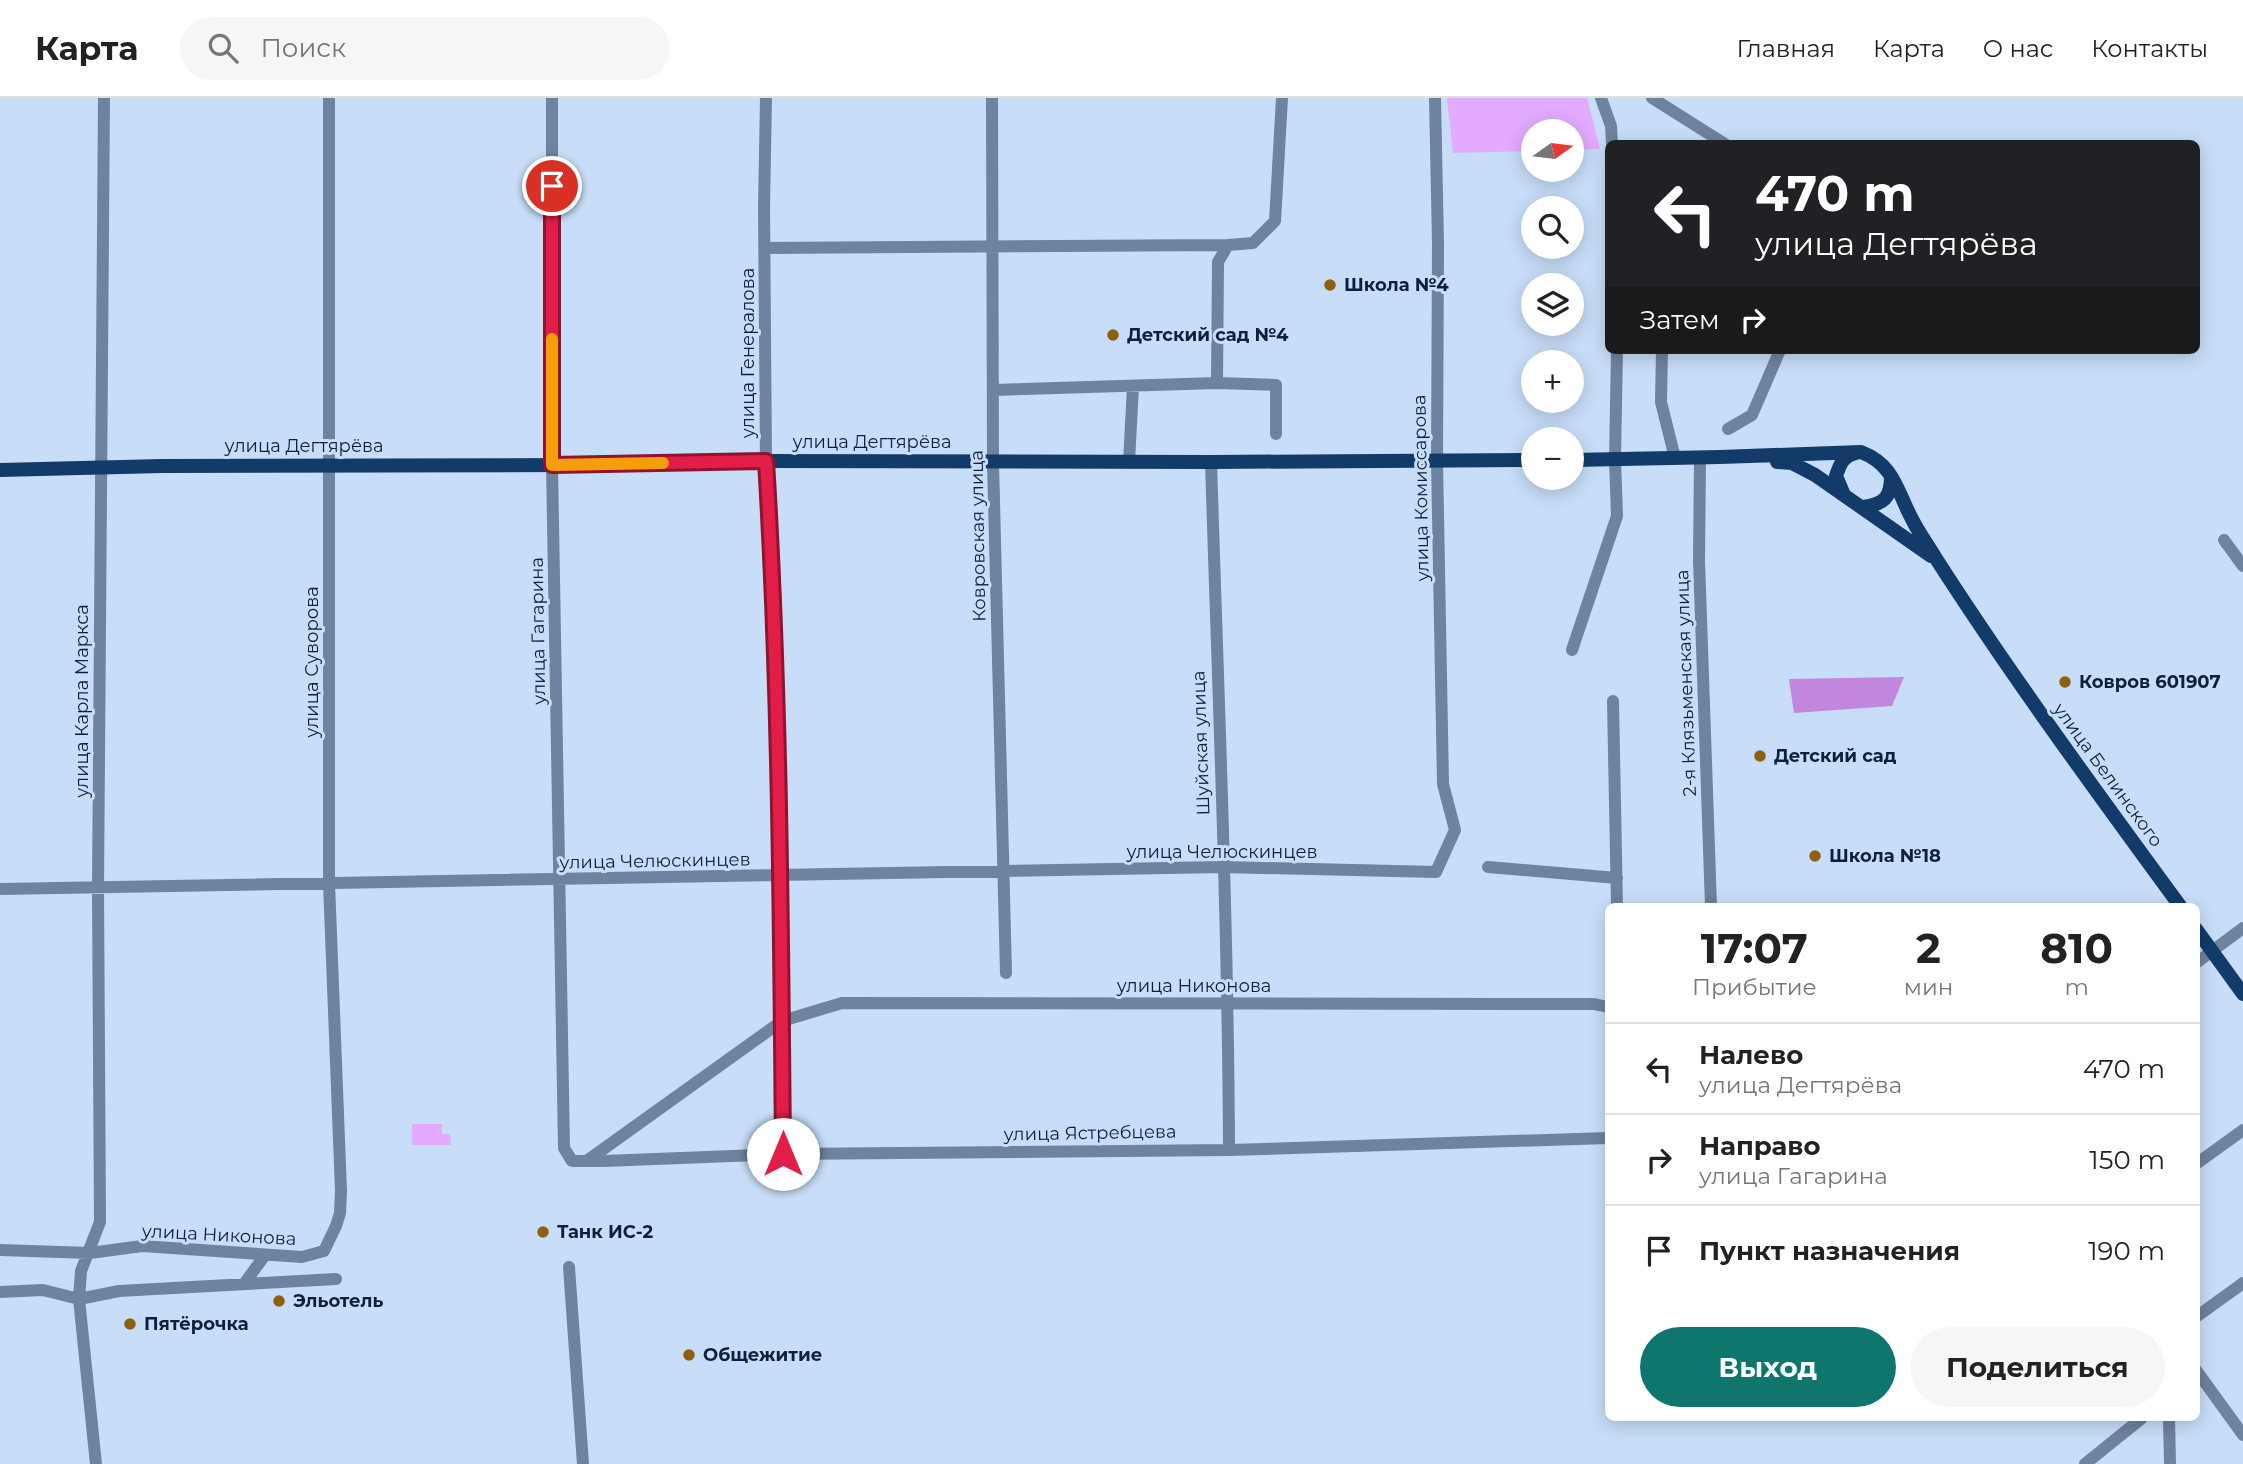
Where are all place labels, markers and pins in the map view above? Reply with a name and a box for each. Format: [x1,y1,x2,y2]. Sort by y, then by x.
pin [522,156,582,216]
place label: Школа №4 [1344,274,1449,296]
marker: Школа №4 [1322,277,1338,293]
place label: Детский сад №4 [1127,324,1289,346]
marker: Детский сад №4 [1105,327,1121,343]
place label: Ковров 601907 [2079,671,2221,693]
marker: Ковров 601907 [2057,674,2073,690]
place label: Детский сад [1774,745,1897,767]
marker: Детский сад [1752,748,1768,764]
place label: Школа №18 [1829,845,1941,867]
marker: Школа №18 [1807,848,1823,864]
place label: Танк ИС-2 [557,1221,653,1243]
marker: Танк ИС-2 [535,1224,551,1240]
place label: Эльотель [293,1290,384,1312]
marker: Эльотель [271,1293,287,1309]
place label: Пятёрочка [144,1313,249,1335]
marker: Пятёрочка [122,1316,138,1332]
place label: Общежитие [703,1344,822,1366]
marker: Общежитие [681,1347,697,1363]

